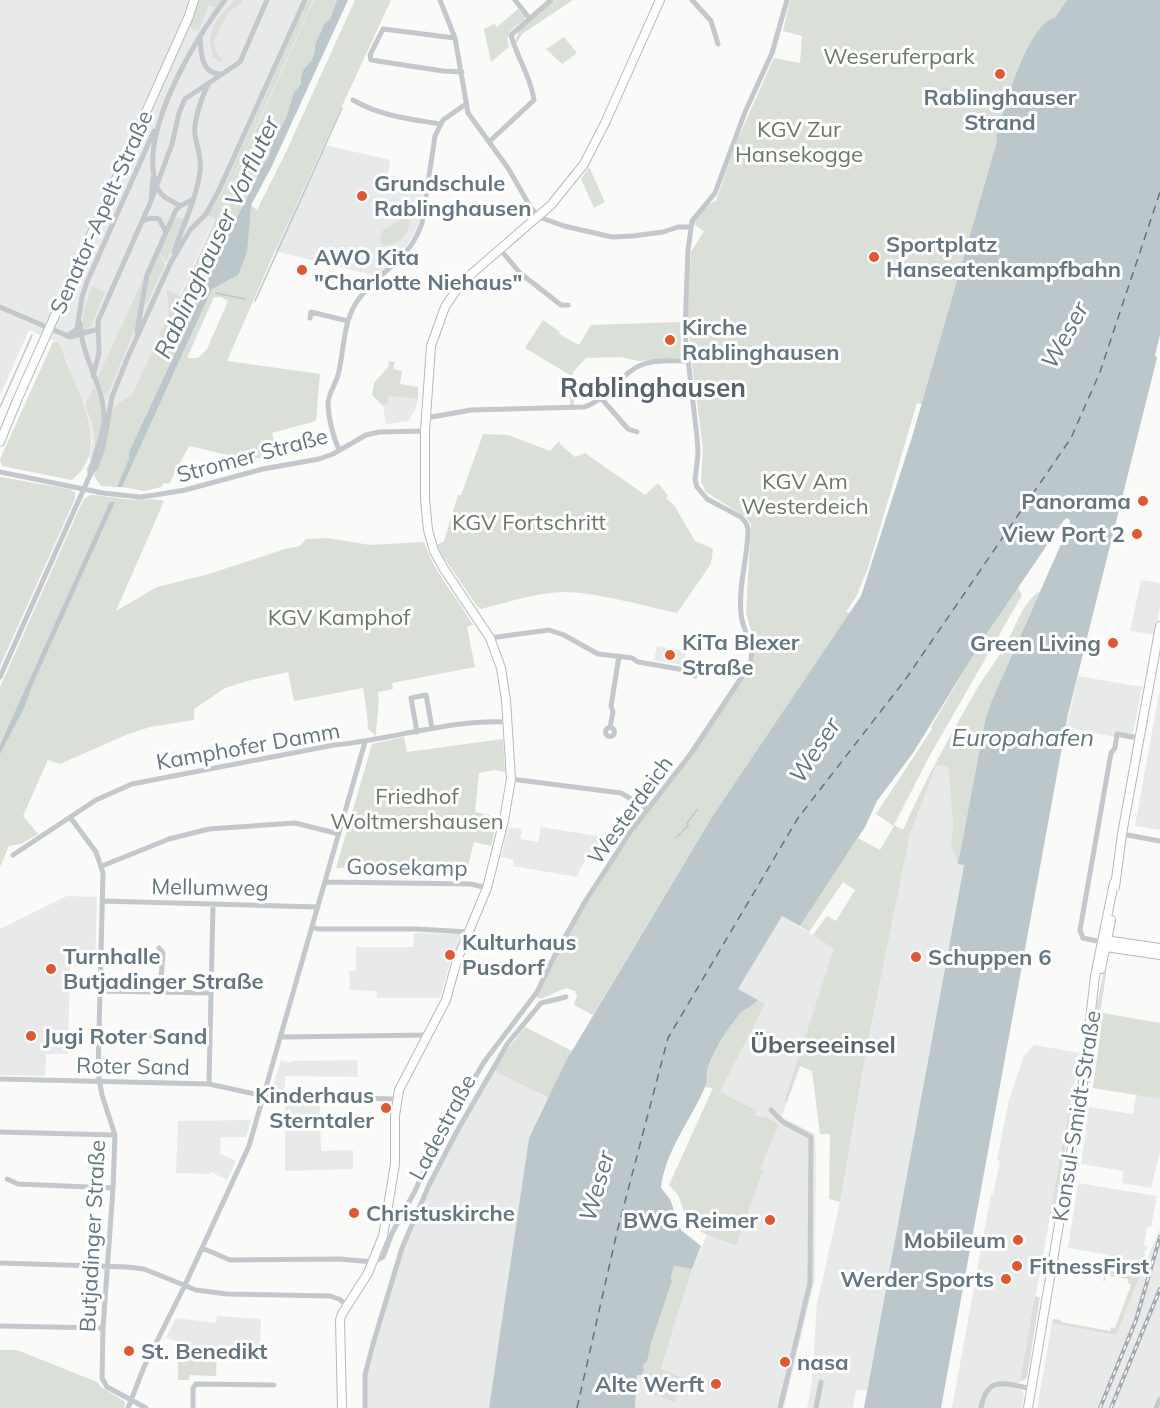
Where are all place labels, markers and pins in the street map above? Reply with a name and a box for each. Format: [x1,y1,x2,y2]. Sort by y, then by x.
marker: Rablinghauser Strand [993,67,1007,81]
place label: Rablinghauser Strand [924,83,1077,136]
place label: Grundschule Rablinghausen [374,169,531,222]
marker: Grundschule Rablinghausen [355,189,369,203]
place label: Sportplatz Hanseatenkampfbahn [886,230,1121,283]
place label: AWO Kita "Charlotte Niehaus" [314,243,522,296]
marker: Sportplatz Hanseatenkampfbahn [867,250,881,264]
marker: AWO Kita "Charlotte Niehaus" [295,263,309,277]
place label: Kirche Rablinghausen [682,313,839,366]
marker: Kirche Rablinghausen [663,333,677,347]
place label: Panorama [1021,487,1131,515]
marker: Panorama [1136,494,1150,508]
place label: View Port 2 [1001,520,1125,548]
marker: View Port 2 [1130,527,1144,541]
place label: KiTa Blexer Straße [682,628,800,681]
place label: Green Living [970,629,1101,657]
marker: Green Living [1106,636,1120,650]
marker: KiTa Blexer Straße [663,648,677,662]
place label: Kulturhaus Pusdorf [462,928,576,981]
place label: Turnhalle Butjadinger Straße [63,942,264,995]
place label: Schuppen 6 [928,943,1052,971]
marker: Kulturhaus Pusdorf [443,948,457,962]
marker: Schuppen 6 [909,950,923,964]
marker: Turnhalle Butjadinger Straße [44,962,58,976]
place label: Jugi Roter Sand [43,1022,207,1050]
marker: Jugi Roter Sand [24,1029,38,1043]
place label: Kinderhaus Sterntaler [255,1081,374,1134]
marker: Kinderhaus Sterntaler [379,1101,393,1115]
place label: Christuskirche [366,1199,515,1227]
marker: Christuskirche [347,1206,361,1220]
place label: BWG Reimer [623,1206,758,1234]
marker: BWG Reimer [763,1213,777,1227]
place label: Mobileum [904,1226,1006,1254]
marker: Mobileum [1011,1233,1025,1247]
place label: FitnessFirst [1029,1252,1149,1280]
marker: FitnessFirst [1010,1259,1024,1273]
place label: Werder Sports [840,1265,994,1293]
marker: Werder Sports [999,1272,1013,1286]
place label: St. Benedikt [141,1337,267,1365]
marker: St. Benedikt [122,1344,136,1358]
place label: nasa [797,1348,849,1376]
marker: nasa [778,1355,792,1369]
place label: Alte Werft [595,1370,704,1398]
marker: Alte Werft [709,1377,723,1391]

